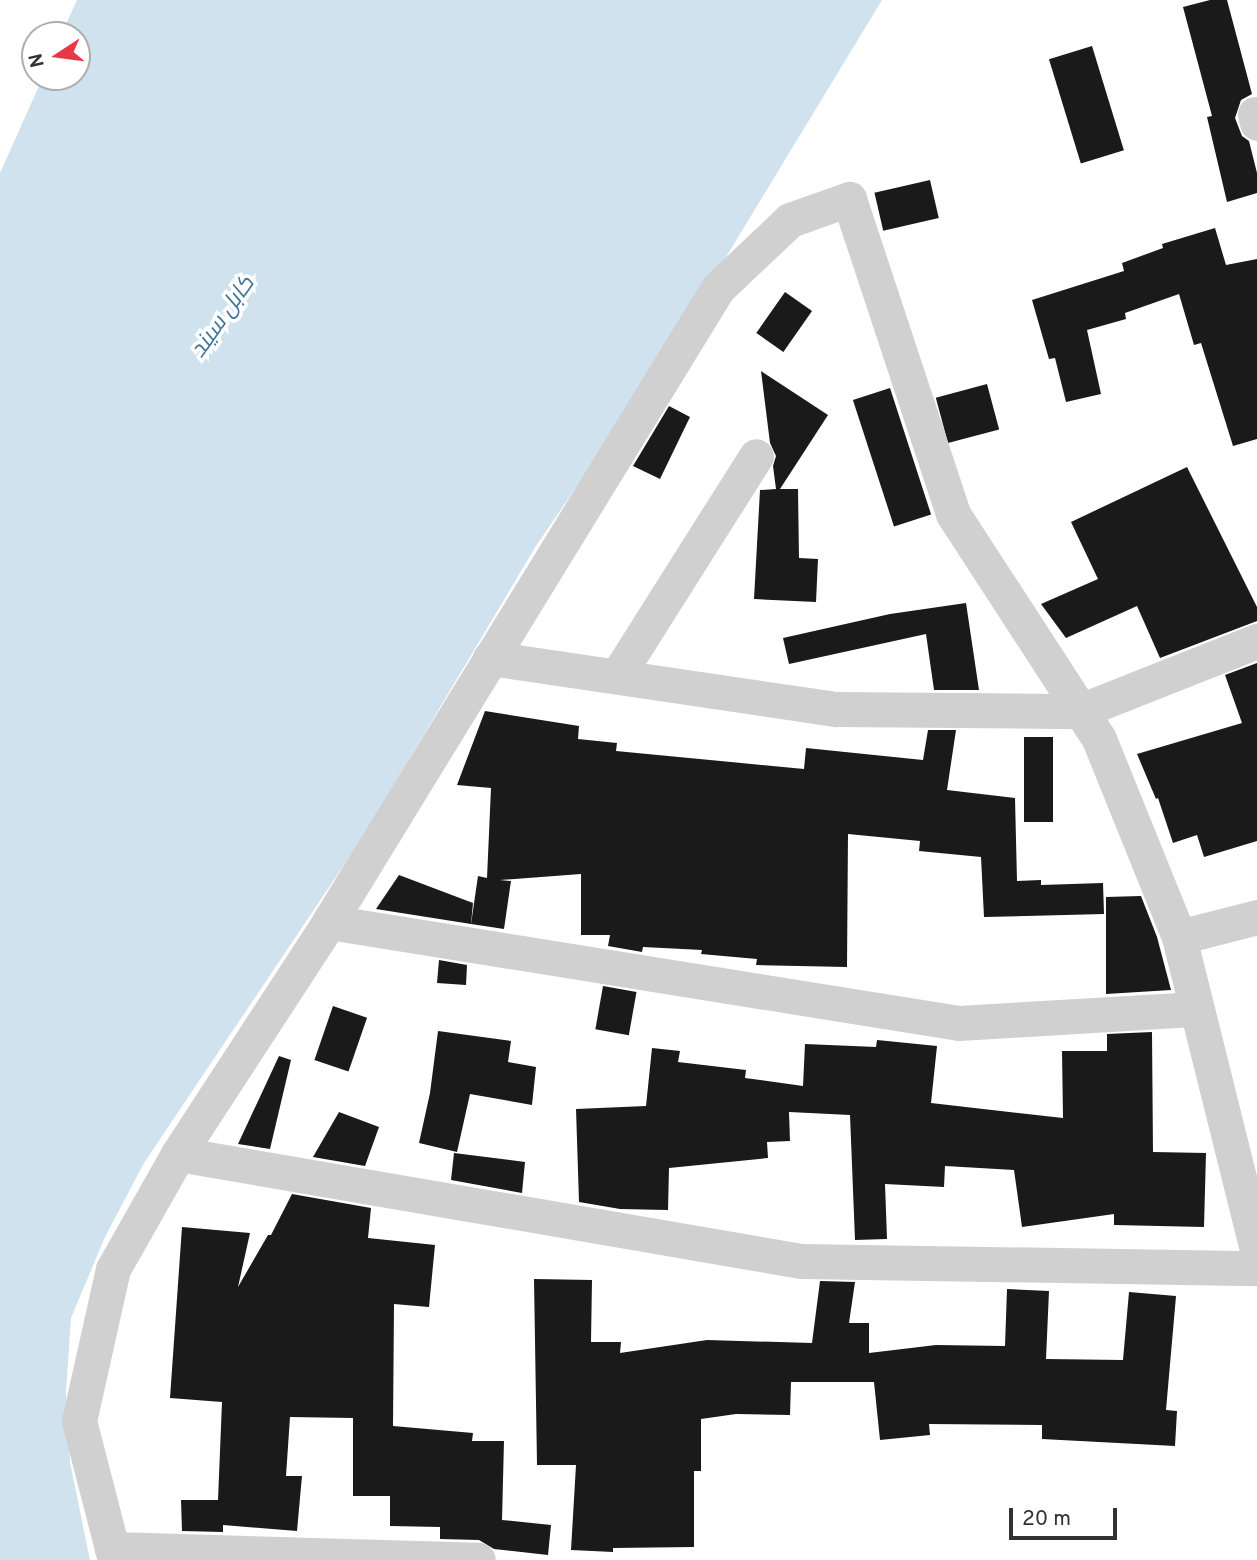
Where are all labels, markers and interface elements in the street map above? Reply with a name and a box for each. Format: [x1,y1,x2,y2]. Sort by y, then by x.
north arrow [21,21,91,91]
text: N [24,51,51,70]
water label: کابل سيند [186,272,262,364]
scale bar [1012,1494,1120,1538]
text: 20 m [1022,1506,1071,1533]

